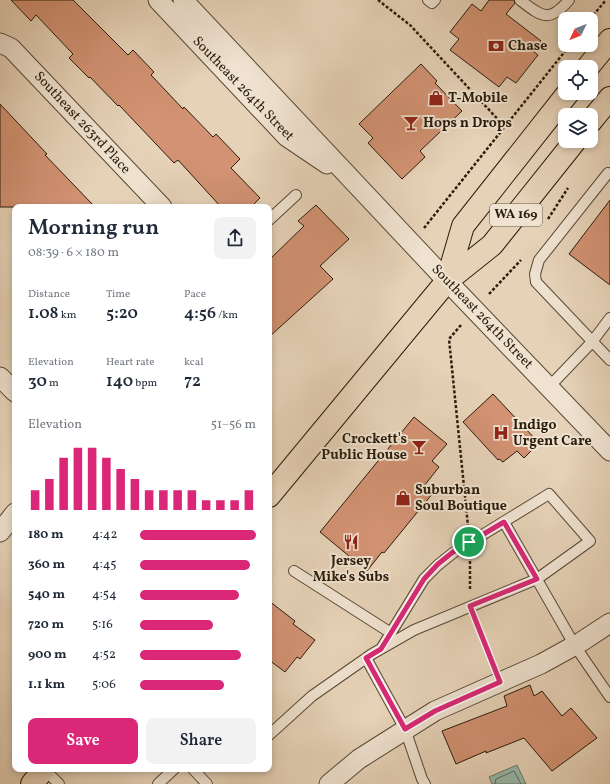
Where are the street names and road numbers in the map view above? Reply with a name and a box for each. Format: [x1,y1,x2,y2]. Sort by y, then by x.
street label: Southeast 264th Street [188,32,298,146]
street label: Southeast 263rd Place [29,68,135,179]
road number: WA 169 [490,204,542,226]
street label: Southeast 264th Street [427,260,537,374]

